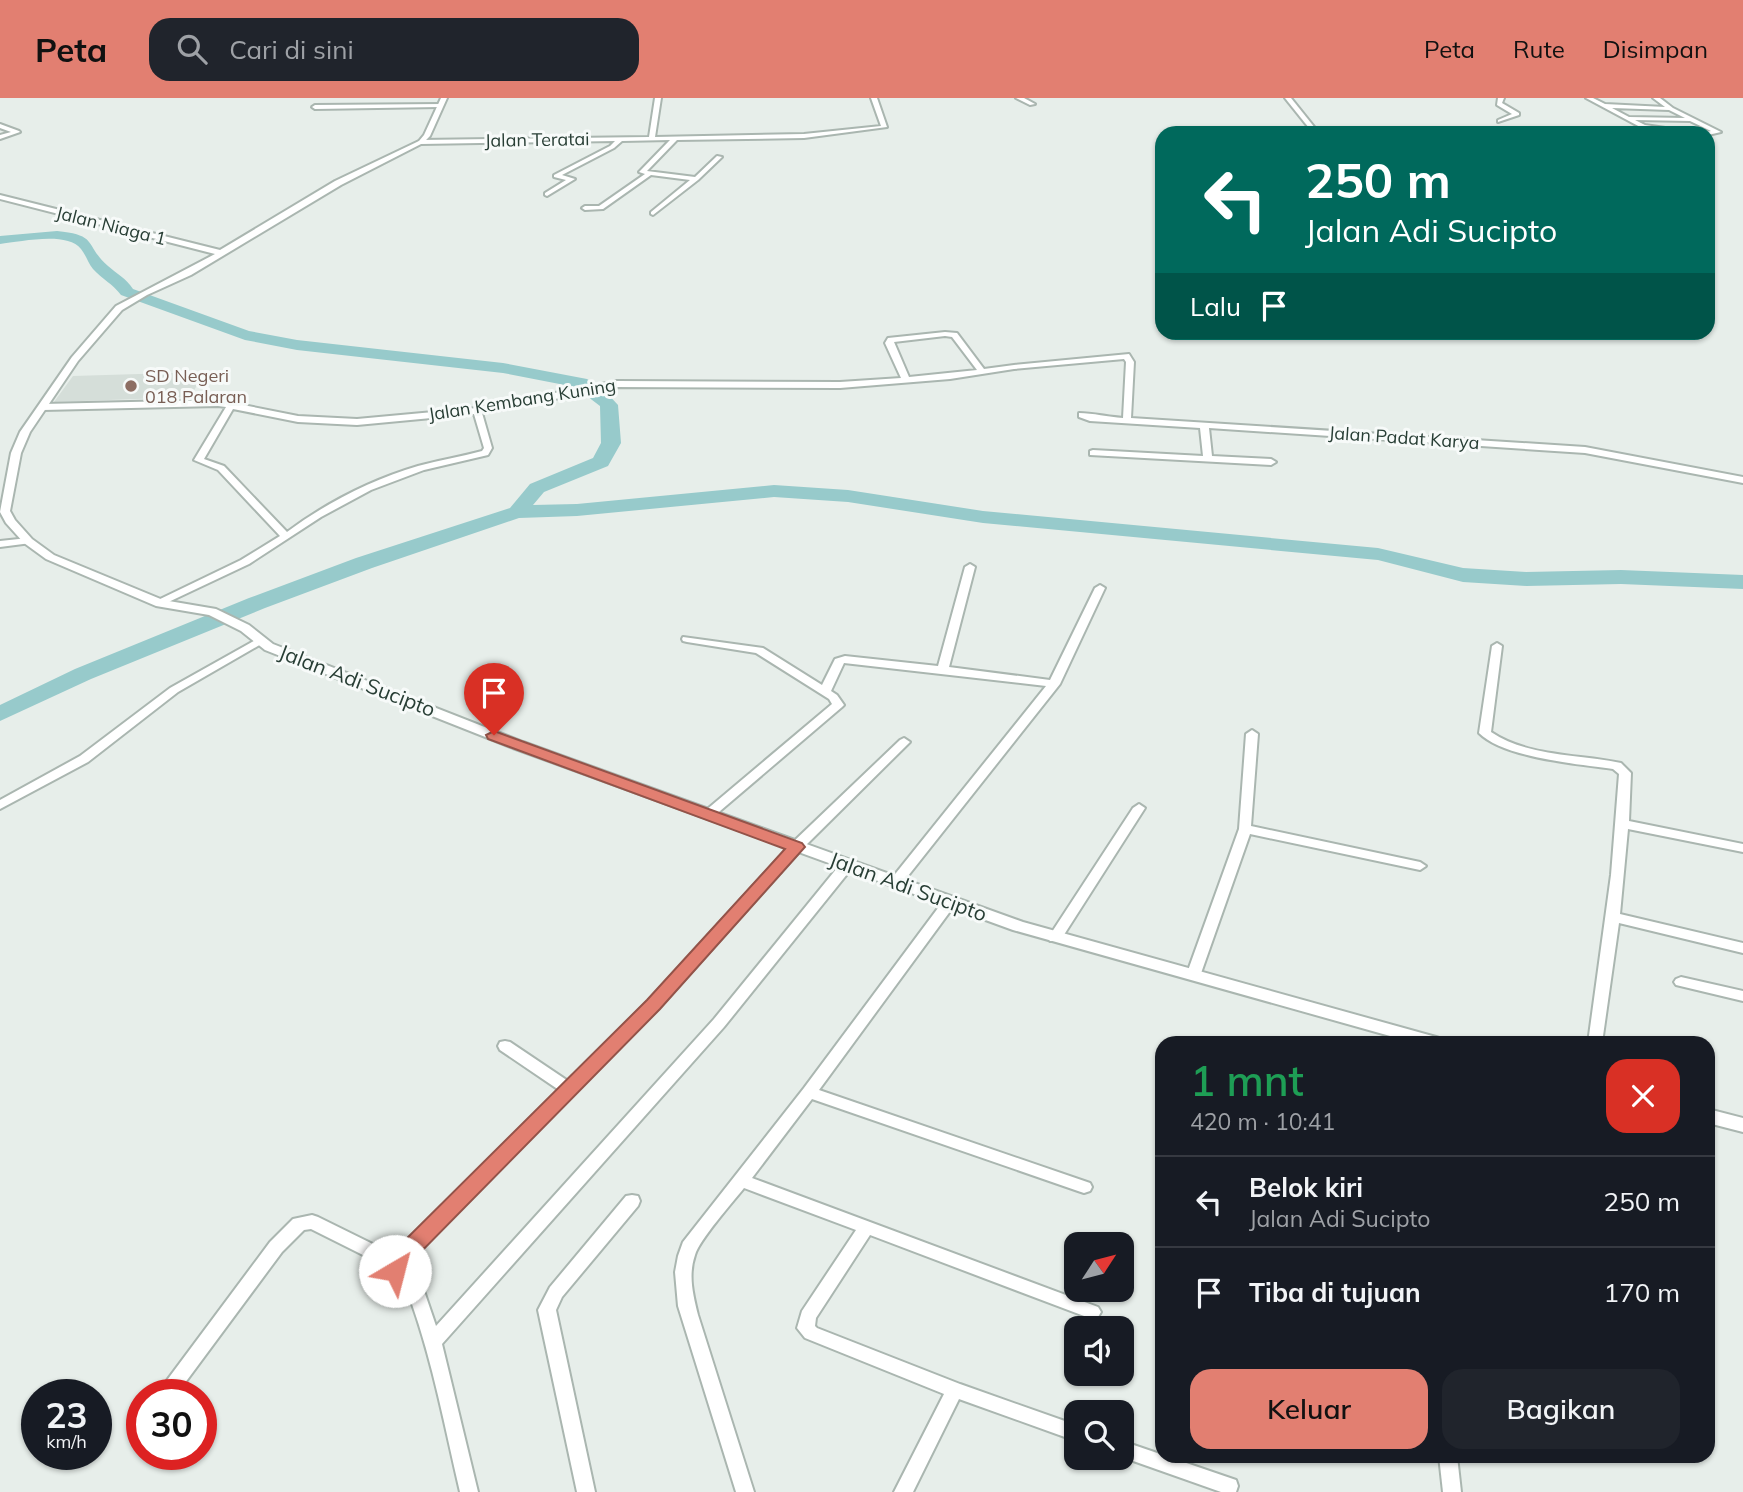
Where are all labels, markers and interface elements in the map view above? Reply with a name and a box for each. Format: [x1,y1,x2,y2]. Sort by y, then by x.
search box [149,18,639,81]
text: Peta [35,29,107,70]
icon: search [173,30,211,68]
text: Cari di sini [229,33,354,66]
text: Peta [1424,34,1475,64]
text: Rute [1513,34,1565,64]
text: Disimpan [1603,34,1708,64]
street label: Jalan Teratai [484,127,590,152]
text: 250 m [1305,149,1451,210]
icon: left [1190,154,1281,245]
street label: Jalan Niaga 1 [54,201,169,250]
text: Jalan Adi Sucipto [1305,210,1557,250]
icon: arrive [1255,287,1293,325]
text: Lalu [1190,290,1241,323]
place label: SD Negeri 018 Palaran [145,364,247,408]
street label: Jalan Kembang Kuning [427,373,617,426]
marker: SD Negeri 018 Palaran [123,378,139,394]
street label: Jalan Padat Karya [1328,421,1480,454]
street label: Jalan Adi Sucipto [275,638,439,722]
pin [464,663,524,735]
icon: arrive [475,674,513,712]
street label: Jalan Adi Sucipto [826,846,991,927]
text: 1 mnt [1190,1054,1304,1107]
button: close [1606,1059,1680,1133]
text: 420 m · 10:41 [1190,1107,1335,1136]
text: Belok kiri [1249,1171,1363,1204]
icon: left [1190,1183,1228,1221]
text: 250 m [1604,1185,1680,1218]
text: Jalan Adi Sucipto [1249,1204,1430,1233]
north arrow [1064,1232,1134,1302]
map controls [1064,1232,1134,1470]
position arrow [358,1234,432,1308]
icon: arrive [1190,1274,1228,1312]
text: Tiba di tujuan [1249,1276,1421,1309]
text: 170 m [1604,1276,1680,1309]
button: sound [1064,1316,1134,1386]
button: Keluar [1190,1369,1428,1449]
button: Bagikan [1442,1369,1680,1449]
speed limit sign: 30 [126,1379,217,1470]
text: 23 [45,1393,88,1437]
button: search [1064,1400,1134,1470]
text: km/h [46,1430,87,1453]

